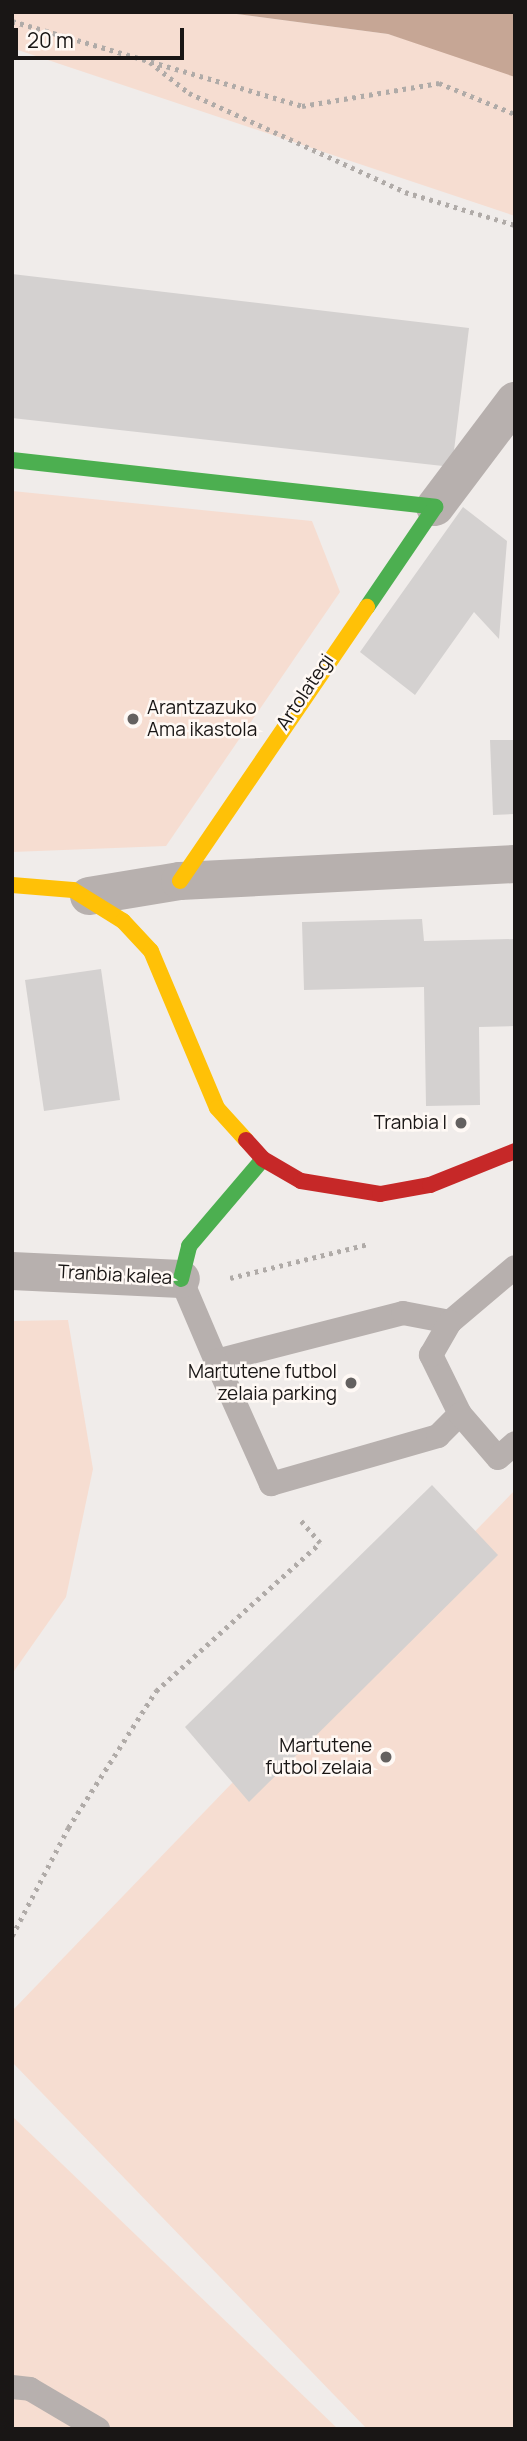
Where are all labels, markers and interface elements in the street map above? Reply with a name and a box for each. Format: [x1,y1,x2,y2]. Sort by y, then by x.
scale bar [18,14,187,58]
text: 20 m [27,26,74,54]
street label: Artolategi [271,650,339,734]
place label: Arantzazuko Ama ikastola [147,697,257,741]
marker: Arantzazuko Ama ikastola [125,711,141,727]
place label: Tranbia I [374,1112,447,1134]
marker: Tranbia I [453,1115,469,1131]
street label: Tranbia kalea [57,1261,173,1289]
place label: Martutene futbol zelaia parking [188,1361,337,1405]
marker: Martutene futbol zelaia parking [343,1375,359,1391]
place label: Martutene futbol zelaia [265,1735,372,1779]
marker: Martutene futbol zelaia [378,1749,394,1765]

